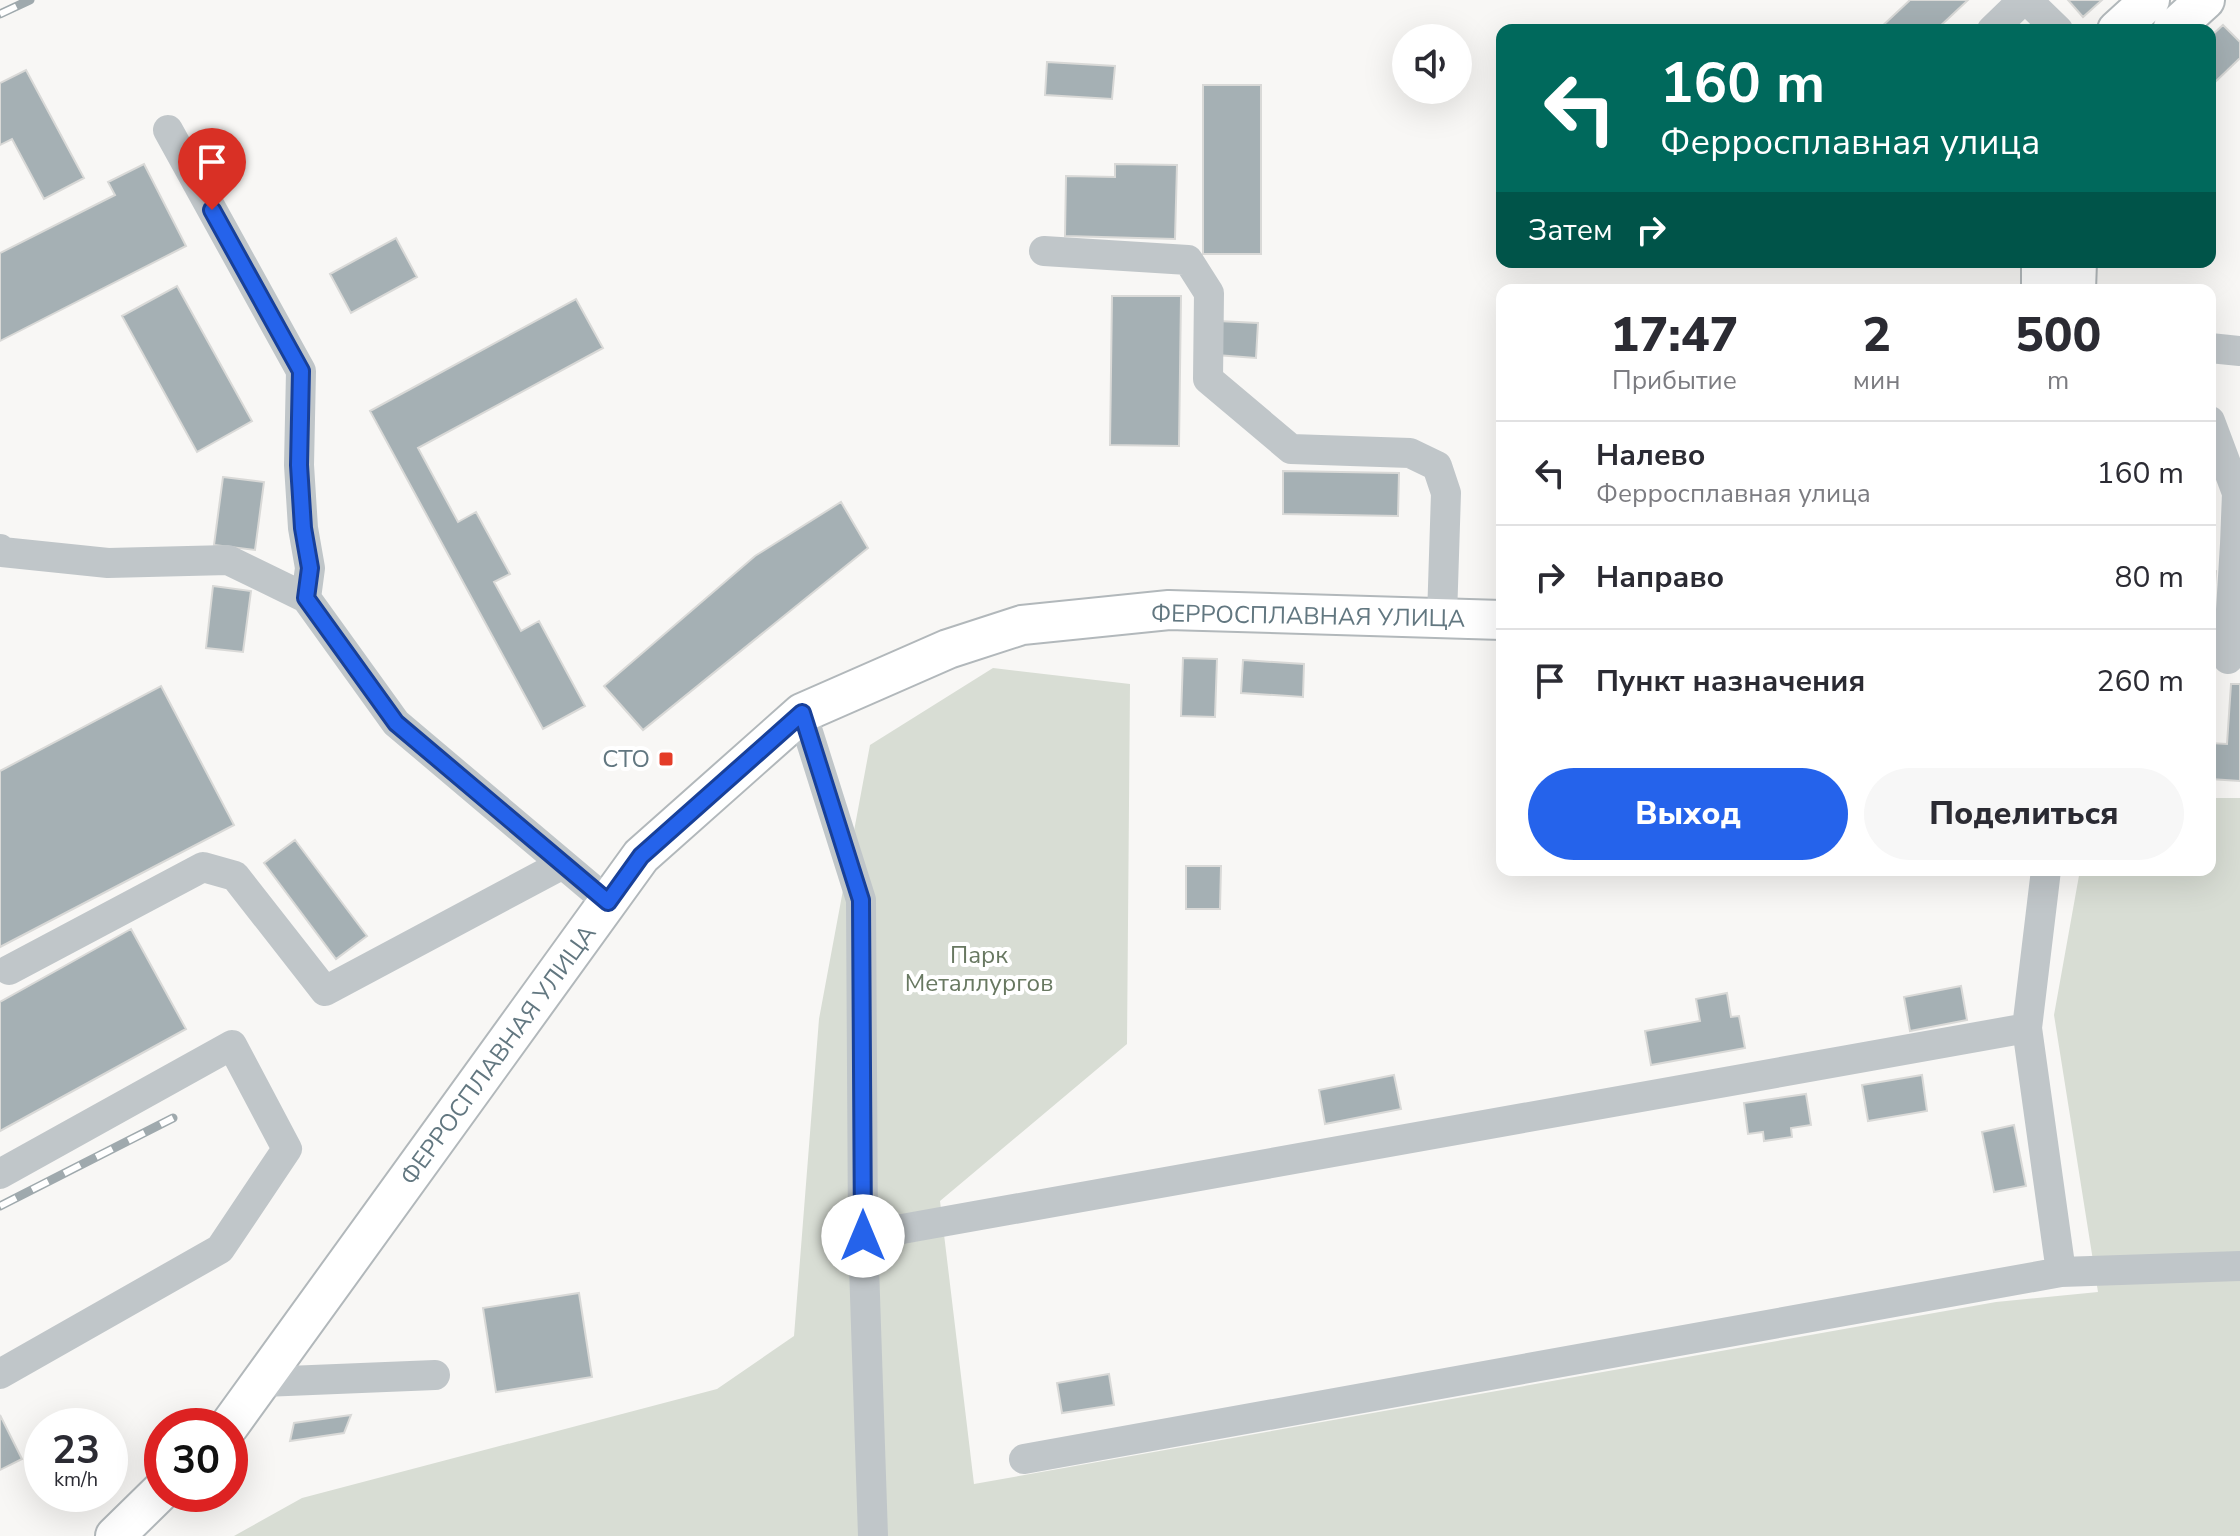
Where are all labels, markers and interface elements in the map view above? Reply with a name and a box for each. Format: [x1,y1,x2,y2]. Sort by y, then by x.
map controls [1392,24,1472,104]
button: sound [1392,24,1472,104]
text: 160 m [1660,45,1825,122]
icon: left [1528,56,1632,160]
text: Ферросплавная улица [1660,118,2040,167]
pin [178,128,246,210]
icon: arrive [190,140,234,184]
icon: right [1629,208,1673,252]
text: Затем [1528,210,1613,251]
text: 17:47 [1611,302,1738,368]
text: 2 [1862,302,1891,368]
text: 500 [2015,302,2101,368]
text: Прибытие [1612,363,1737,398]
text: мин [1853,363,1900,398]
text: m [2047,363,2069,398]
text: Налево [1596,435,1705,476]
icon: left [1528,451,1572,495]
text: 160 m [2097,453,2184,494]
text: Ферросплавная улица [1596,476,1871,511]
icon: right [1528,555,1572,599]
text: Направо [1596,557,1724,598]
text: 80 m [2115,557,2184,598]
street label: ФЕРРОСПЛАВНАЯ УЛИЦА [1151,597,1466,635]
icon: arrive [1528,659,1572,703]
text: Пункт назначения [1596,661,1865,702]
text: 260 m [2097,661,2184,702]
place label: СТО [602,743,650,775]
marker: СТО [657,750,675,768]
button: Выход [1528,768,1848,860]
button: Поделиться [1864,768,2184,860]
street label: ФЕРРОСПЛАВНАЯ УЛИЦА [393,918,604,1191]
park label: Парк Металлургов [905,939,1053,999]
position arrow [821,1194,905,1278]
speed limit sign: 30 [144,1408,248,1512]
text: 23 [52,1423,100,1477]
text: km/h [54,1466,98,1493]

